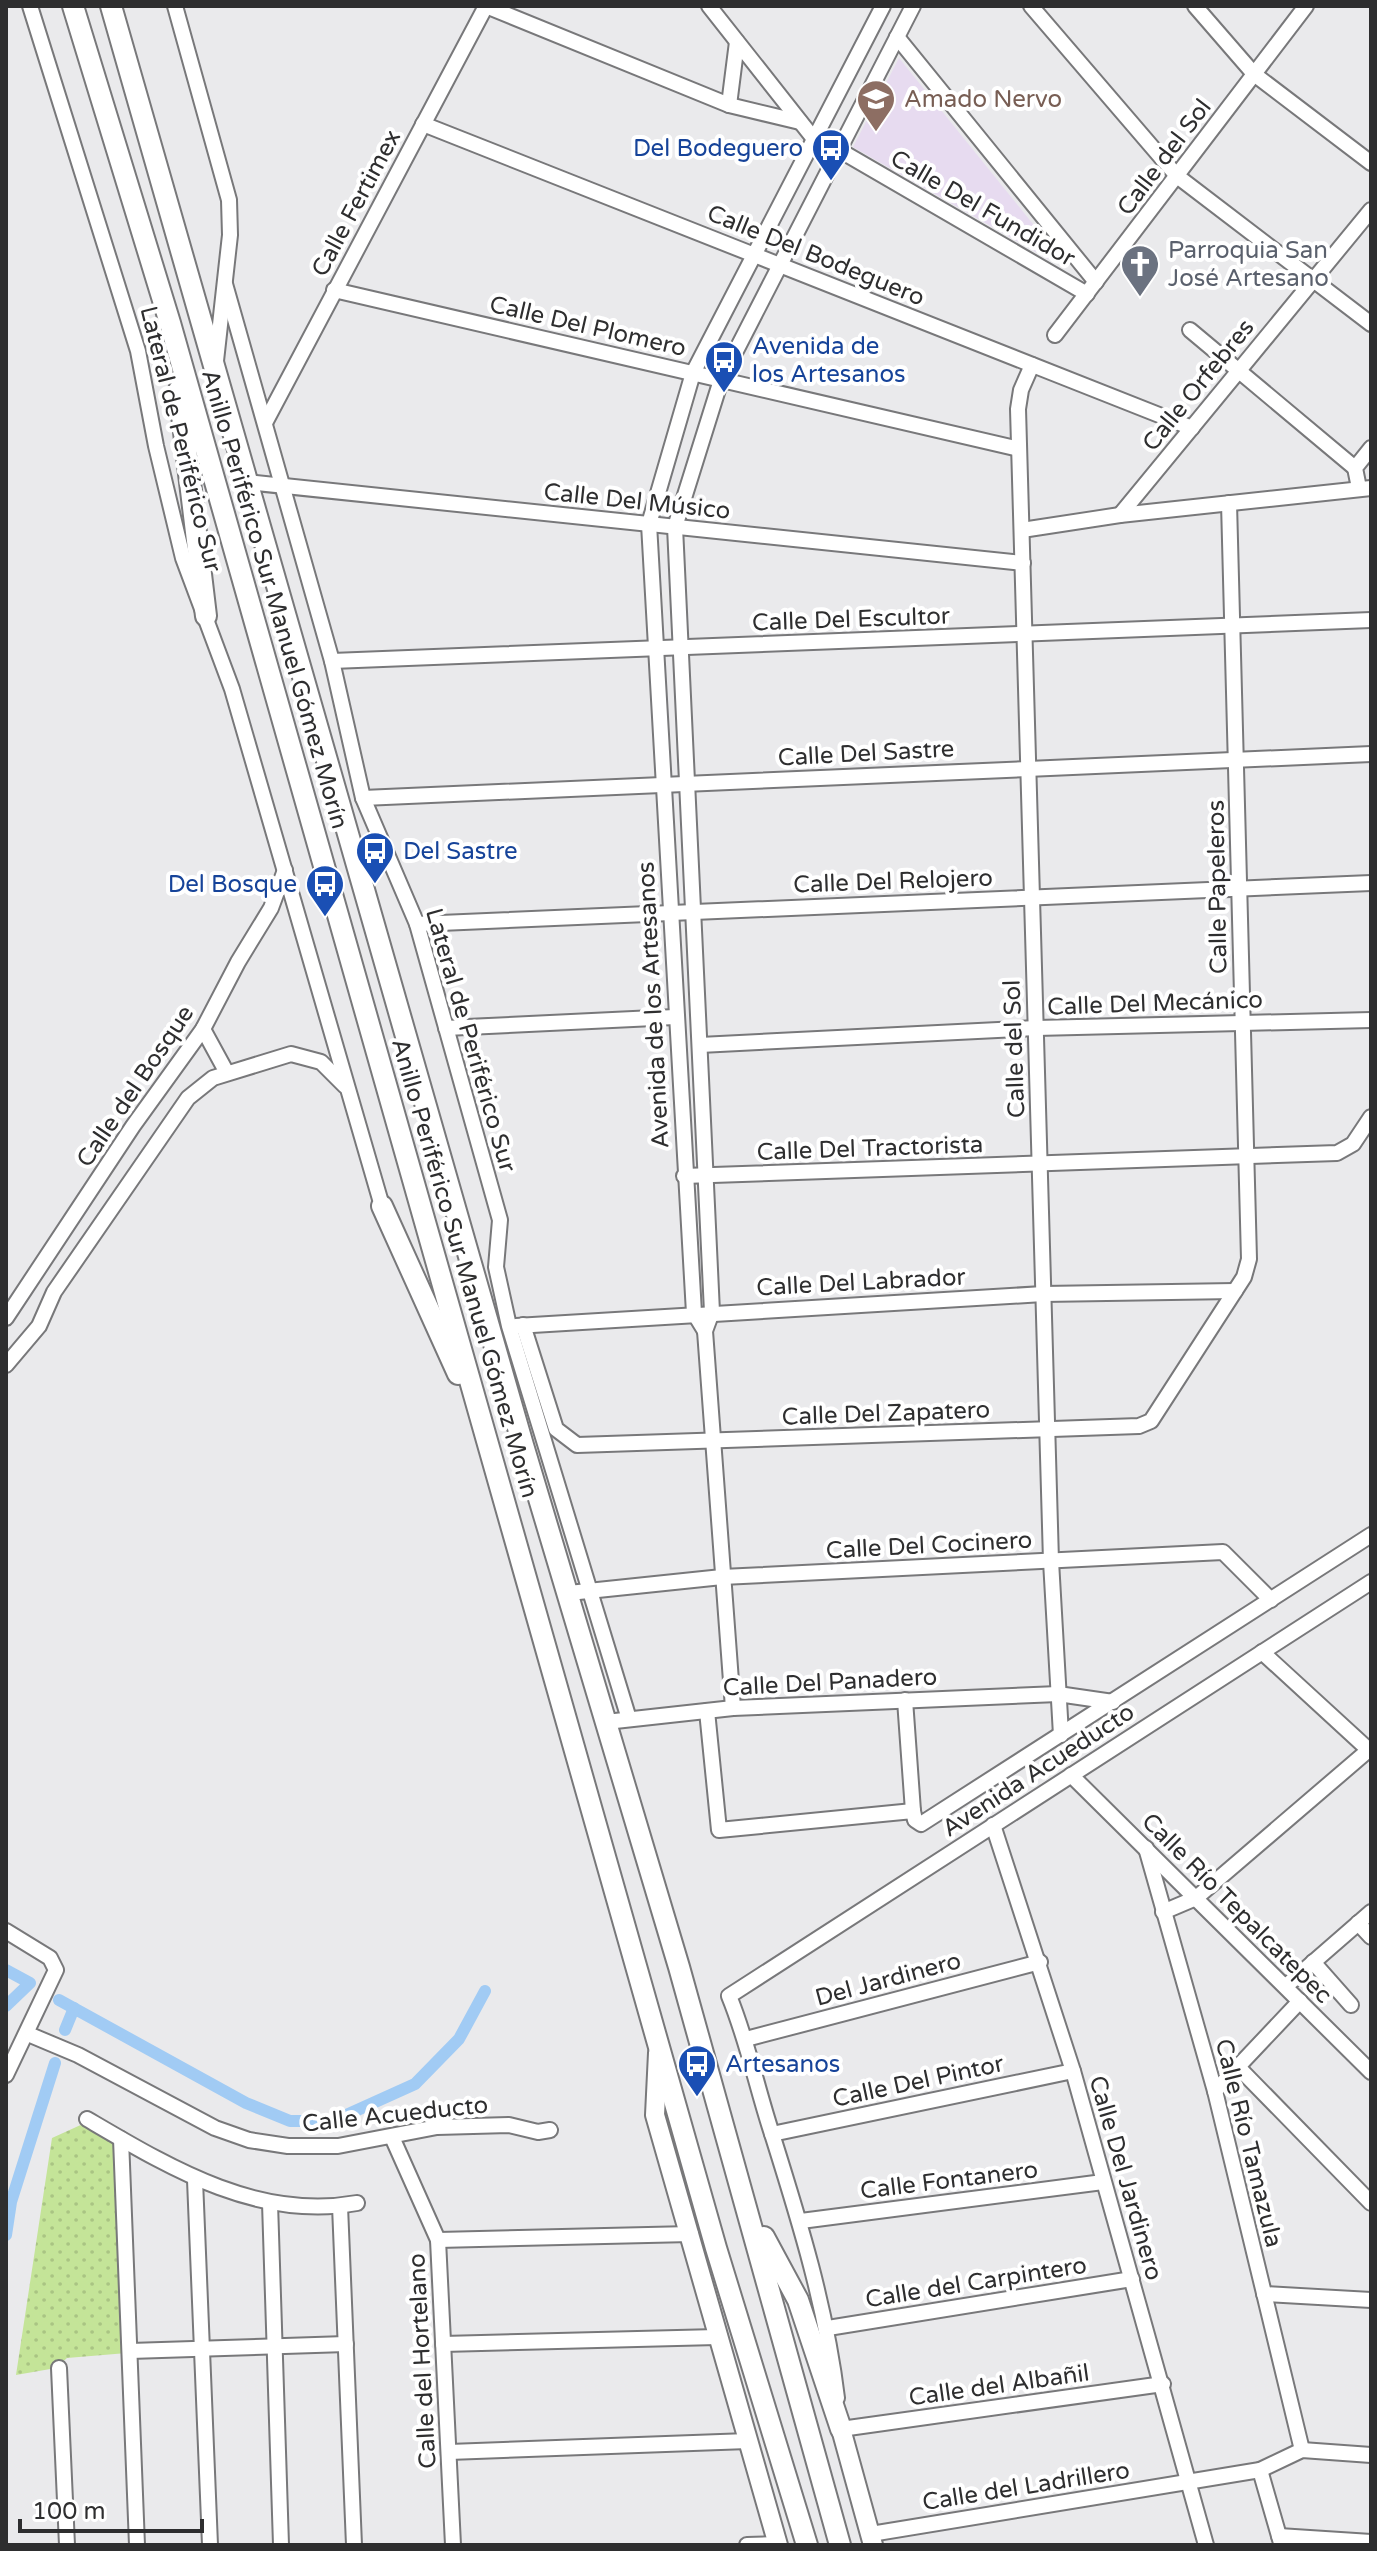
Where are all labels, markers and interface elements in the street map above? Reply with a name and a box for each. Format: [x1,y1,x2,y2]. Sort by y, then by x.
school or university icon: Amado Nervo [855,78,897,133]
place label: Amado Nervo [904,85,1062,114]
street label: Calle del Sol [1111,93,1218,221]
street label: Calle Fertimex [306,125,407,282]
bus stop icon: Del Bodeguero [810,127,852,182]
place label: Del Bodeguero [633,134,803,163]
street label: Calle Del Fundidor [885,144,1081,273]
street label: Calle Del Bodeguero [703,199,929,312]
place label: Parroquia San José Artesano [1168,236,1329,293]
church icon: Parroquia San José Artesano [1119,243,1161,298]
street label: Calle Del Plomero [487,290,689,363]
street label: Lateral de Periférico Sur [133,303,228,576]
street label: Calle Orfebres [1136,313,1260,457]
place label: Avenida de los Artesanos [752,332,906,389]
bus stop icon: Avenida de los Artesanos [703,339,745,394]
street label: Anillo Periférico Sur Manuel Gómez Morín [195,366,354,832]
street label: Calle Del Músico [542,477,732,526]
street label: Calle Del Escultor [751,602,951,637]
street label: Calle Del Sastre [777,734,955,773]
street label: Calle Papeleros [1201,800,1234,974]
bus stop icon: Del Sastre [354,830,396,885]
place label: Del Sastre [403,837,518,866]
street label: Avenida de los Artesanos [632,861,675,1149]
bus stop icon: Del Bosque [304,863,346,918]
street label: Calle Del Relojero [793,864,993,899]
place label: Del Bosque [168,870,297,899]
street label: Lateral de Periférico Sur [419,905,522,1176]
street label: Calle del Sol [998,979,1031,1119]
street label: Calle Del Mecánico [1047,985,1263,1022]
street label: Calle del Bosque [71,1000,200,1173]
street label: Anillo Periférico Sur Manuel Gómez Morín [385,1035,544,1501]
street label: Calle Del Tractorista [756,1130,984,1167]
street label: Calle Del Labrador [756,1262,967,1302]
street label: Calle Del Zapatero [781,1395,991,1432]
street label: Calle Del Cocinero [825,1526,1033,1565]
street label: Calle Del Panadero [722,1662,938,1703]
street label: Avenida Acueducto [937,1697,1140,1843]
street label: Calle Río Tepalcatepec [1135,1807,1338,2010]
street label: Del Jardinero [812,1946,964,2013]
street label: Calle Río Tamazula [1209,2036,1288,2250]
bus stop icon: Artesanos [676,2043,718,2098]
street label: Calle Del Pintor [830,2049,1007,2114]
place label: Artesanos [725,2050,840,2079]
street label: Calle Del Jardinero [1082,2072,1169,2284]
street label: Calle Acueducto [301,2090,489,2139]
street label: Calle Fontanero [859,2155,1040,2206]
street label: Calle del Carpintero [863,2251,1089,2314]
street label: Calle del Hortelano [402,2253,443,2469]
street label: Calle del Albañil [907,2358,1091,2413]
street label: Calle del Ladrillero [920,2456,1132,2517]
scale bar [20,2483,202,2533]
text: 100 m [32,2497,106,2526]

